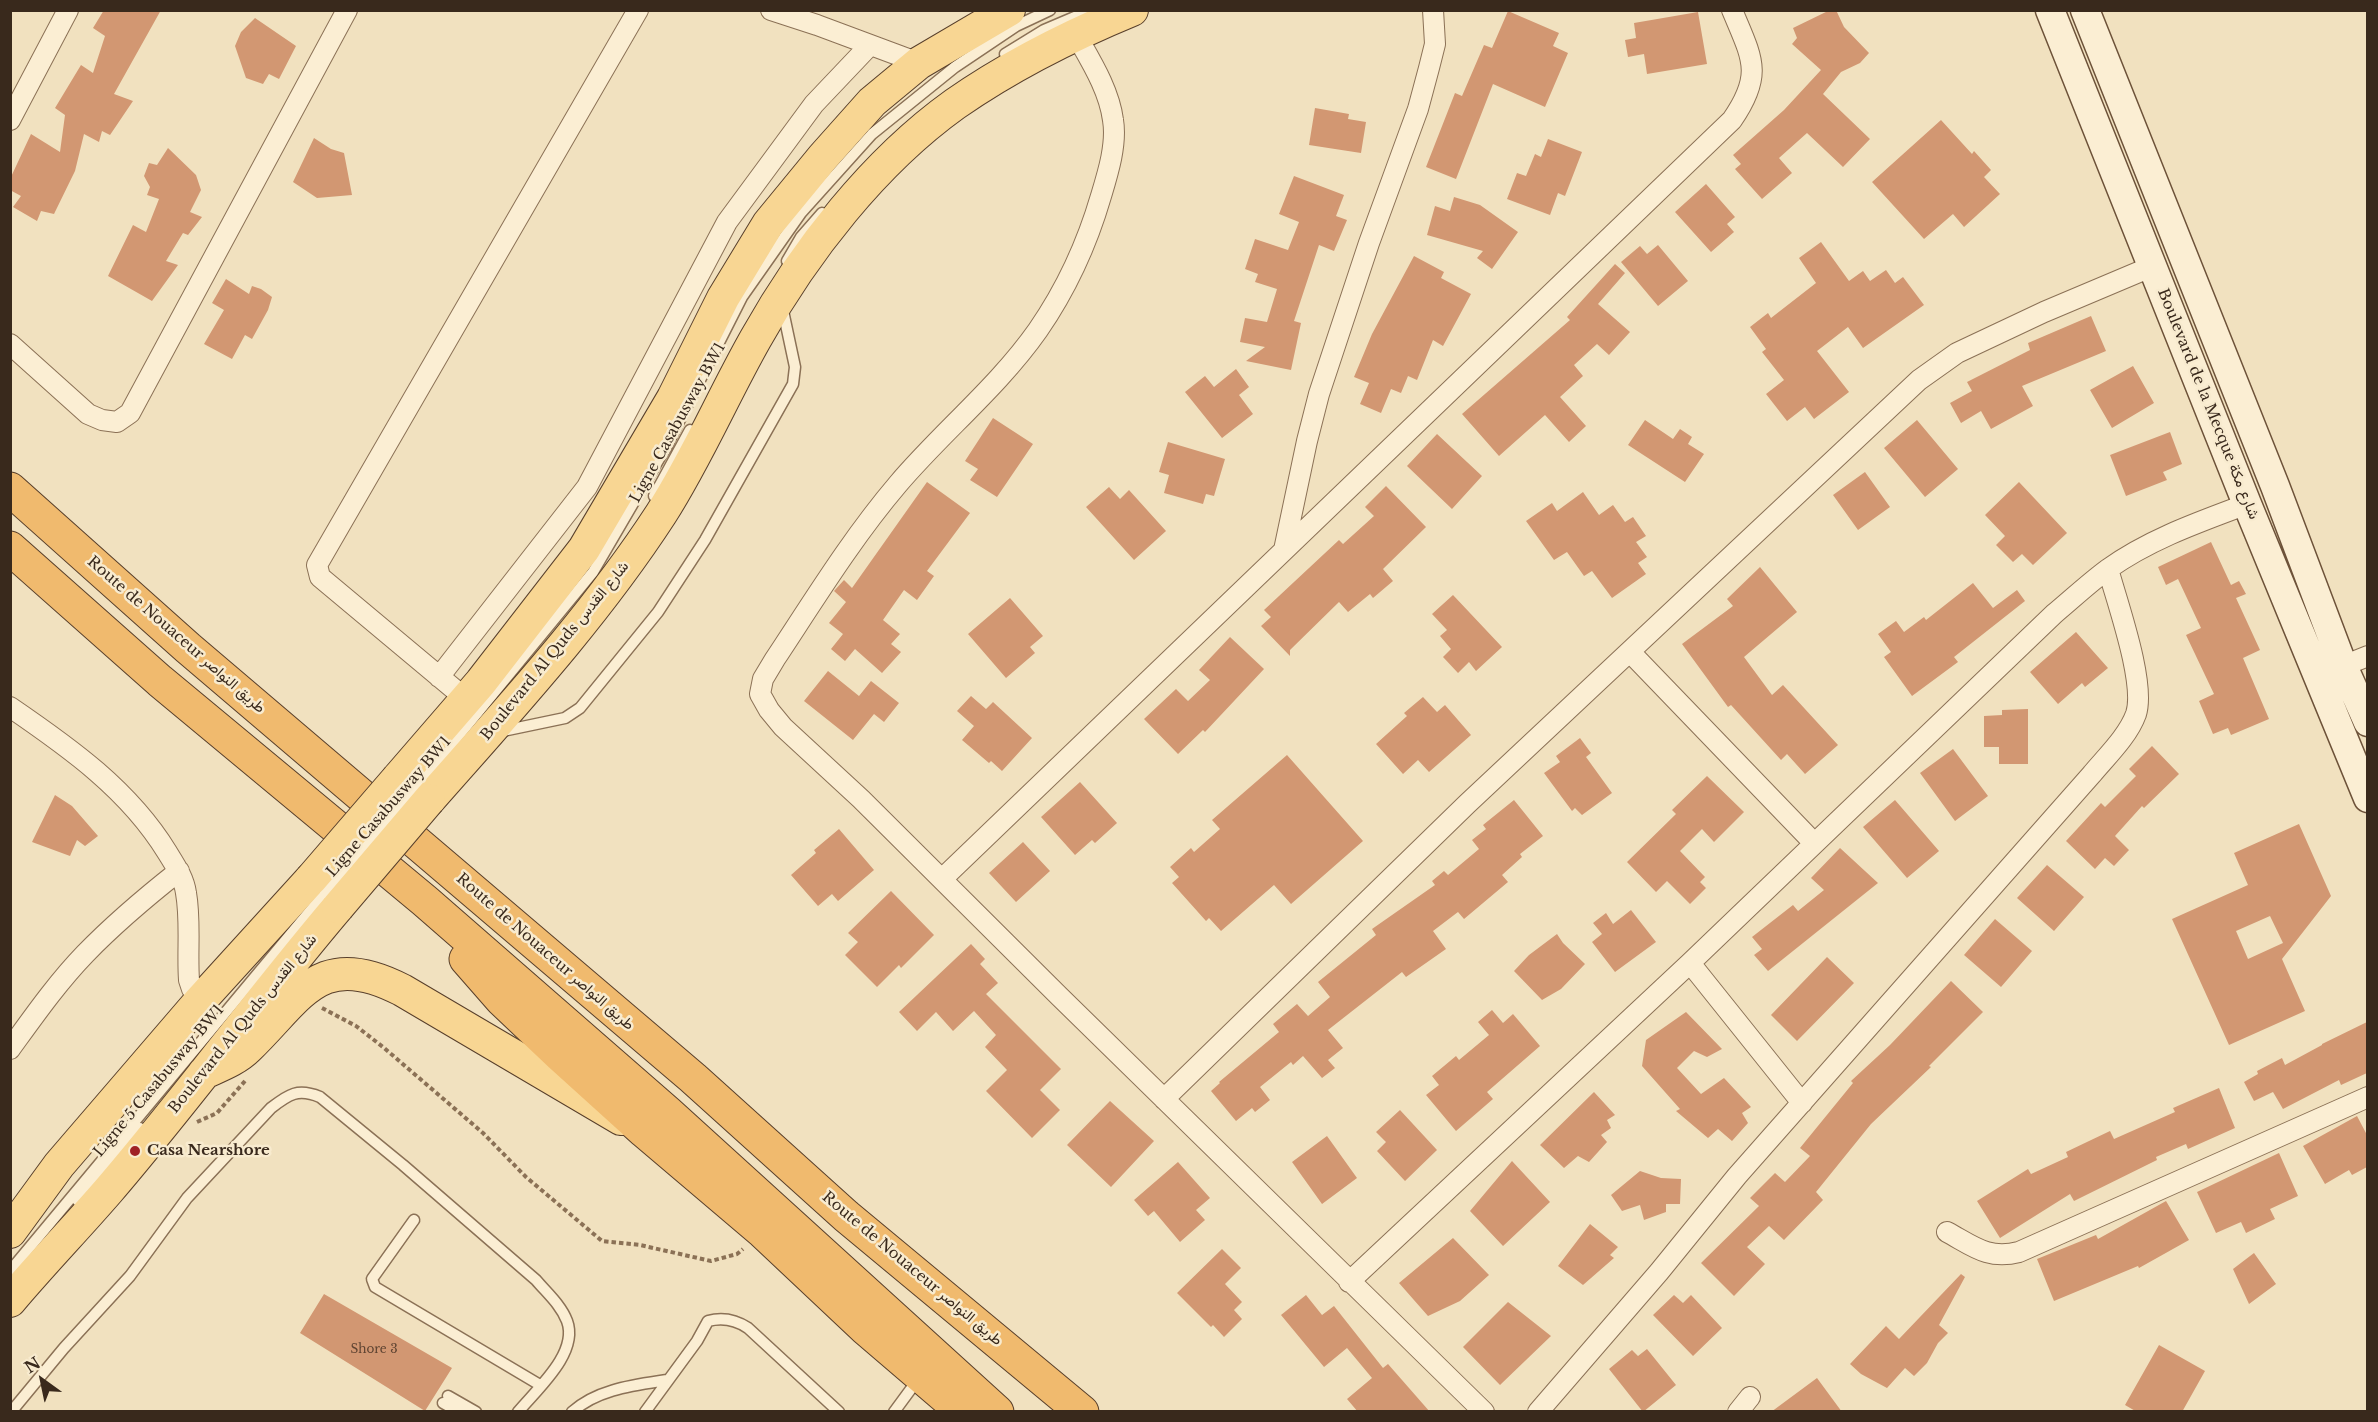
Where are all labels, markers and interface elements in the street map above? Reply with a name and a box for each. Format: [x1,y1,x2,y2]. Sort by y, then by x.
street label: Boulevard de la Mecque شارع مكة [2153,286,2263,522]
street label: Ligne Casabusway BW1 [626,340,730,506]
street label: Route de Nouaceur طريق النواصر [83,553,269,717]
street label: Boulevard Al Quds شارع القدس [477,558,633,744]
street label: Ligne Casabusway BW1 [323,733,455,881]
street label: Route de Nouaceur طريق النواصر [452,870,638,1034]
street label: Boulevard Al Quds شارع القدس [165,931,321,1117]
street label: Ligne 5 Casabusway BW1 [90,1001,228,1161]
place label: Casa Nearshore [147,1142,270,1160]
marker: Casa Nearshore [128,1144,142,1158]
street label: Route de Nouaceur طريق النواصر [818,1188,1006,1350]
house number: Shore 3 [350,1343,398,1357]
north arrow [12,1350,72,1410]
text: N [20,1352,44,1377]

